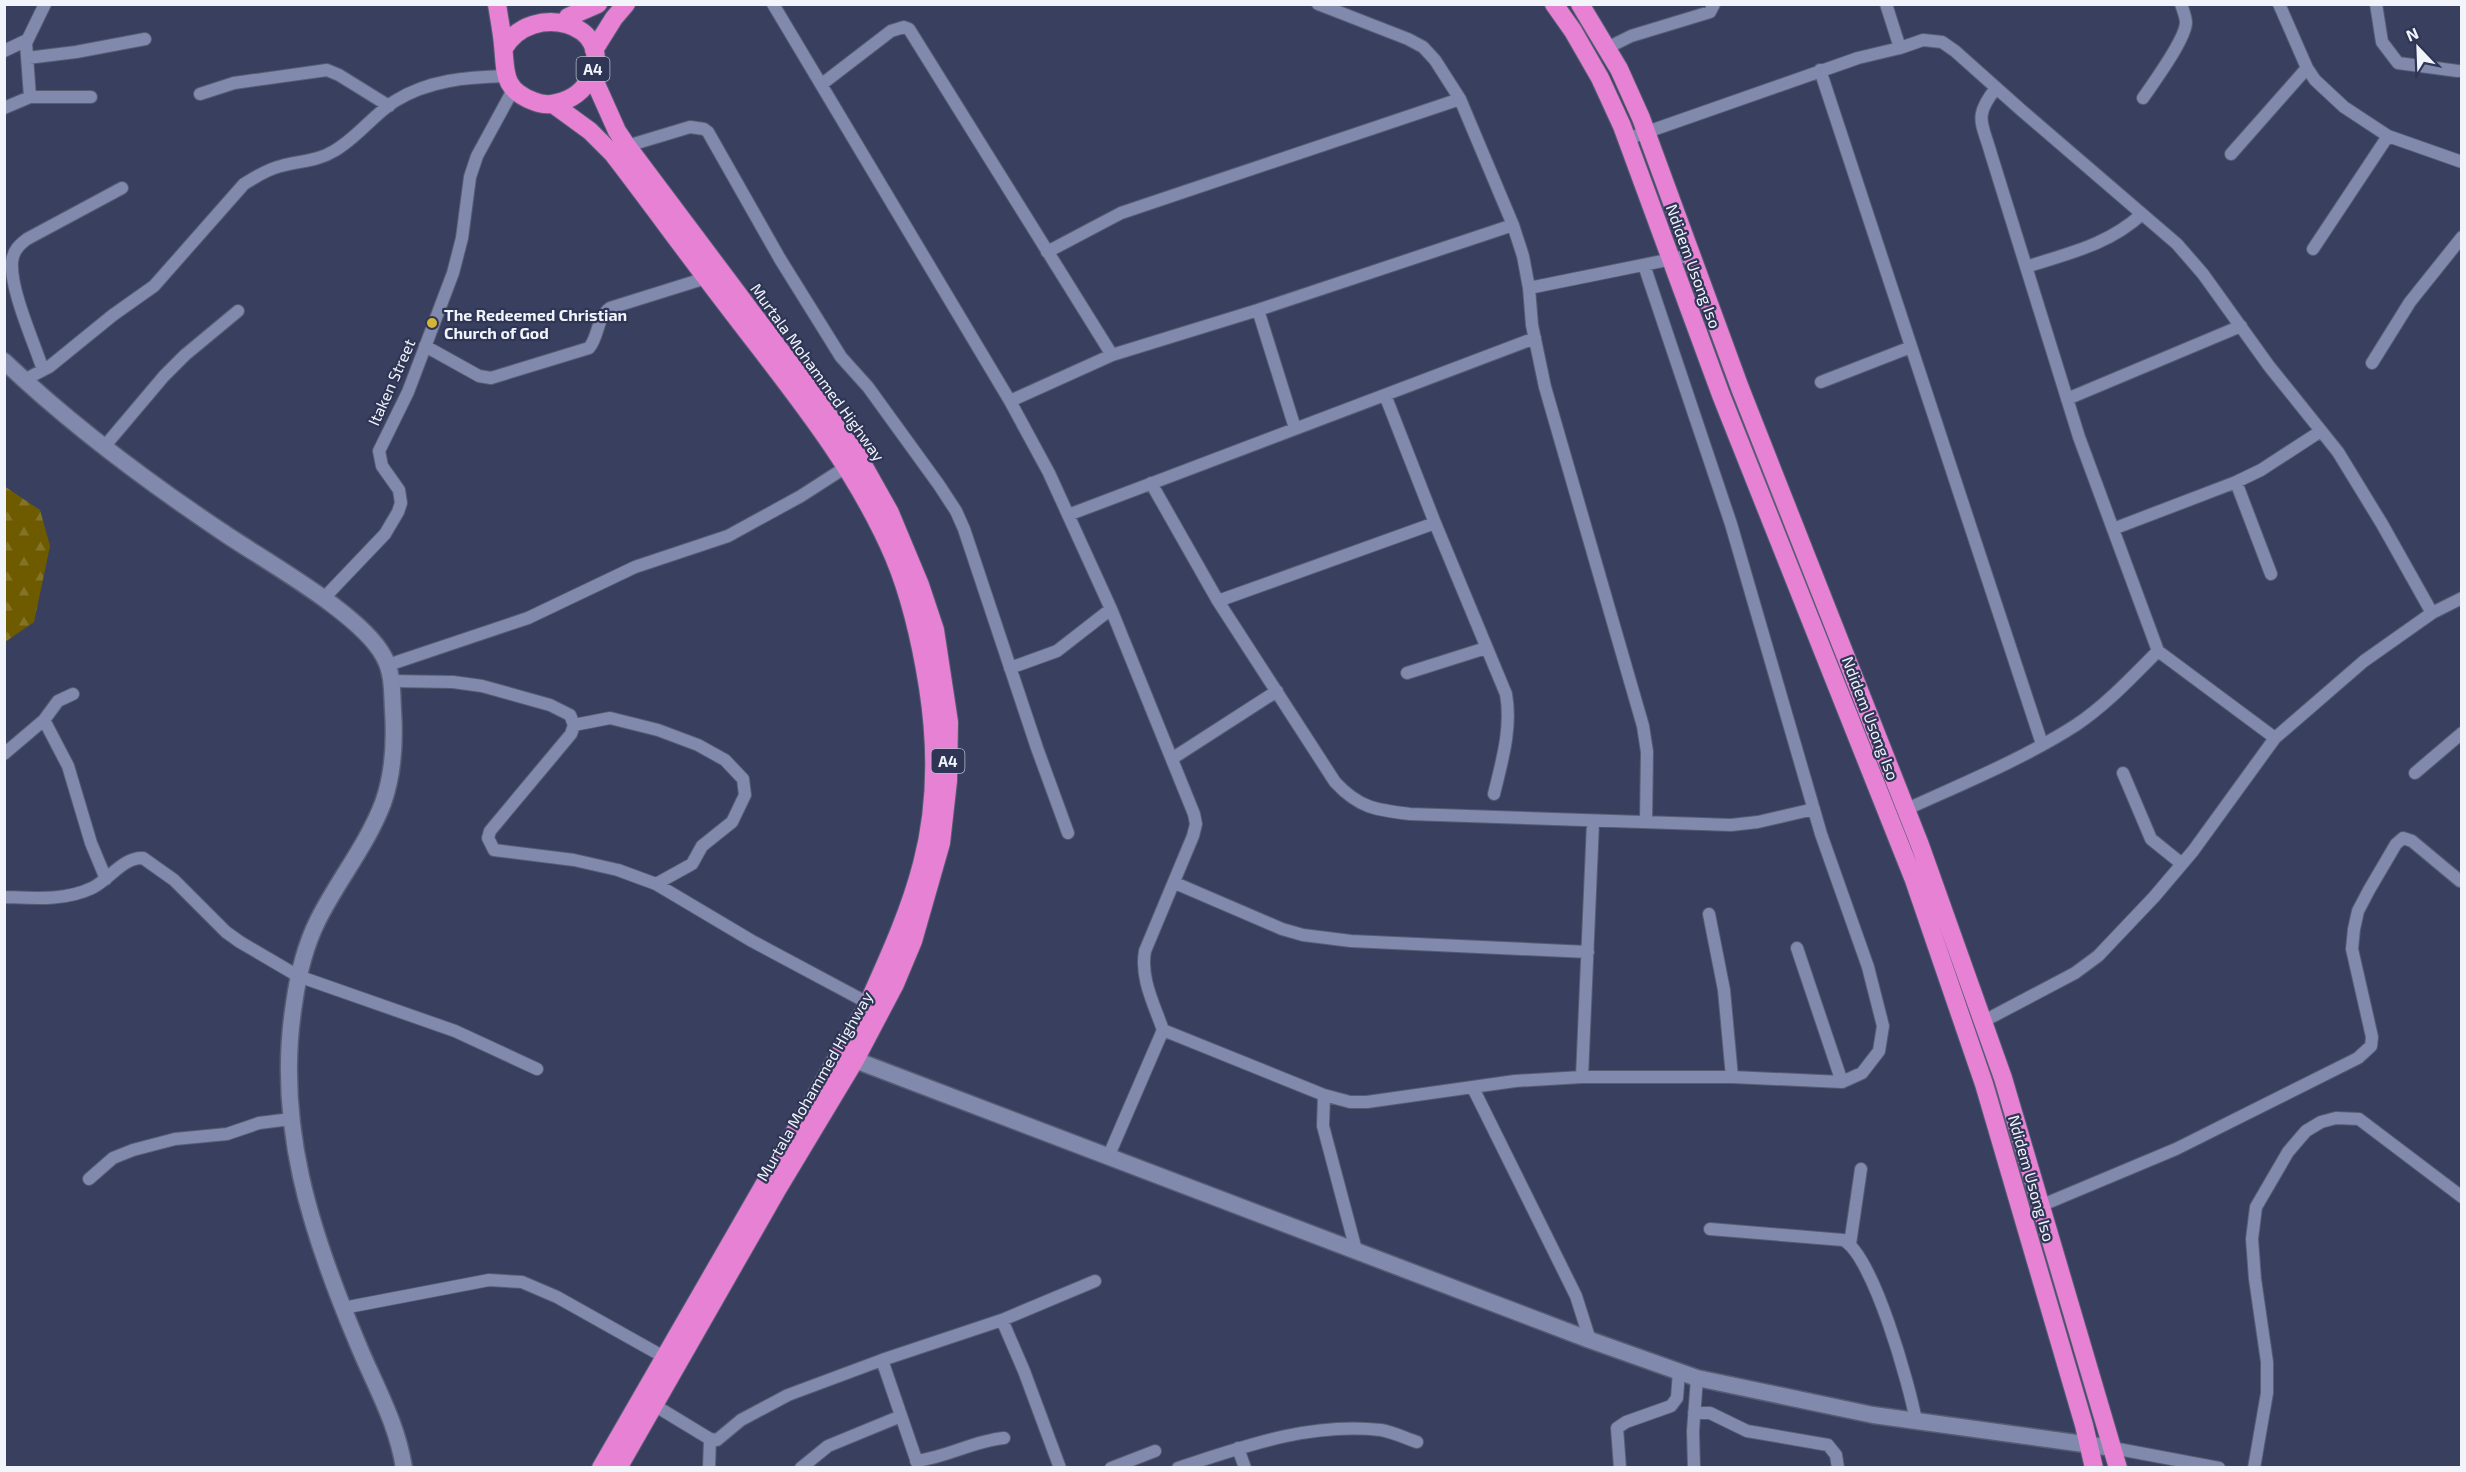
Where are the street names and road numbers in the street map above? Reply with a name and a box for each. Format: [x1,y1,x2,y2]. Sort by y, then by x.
road number: A4 [576,57,610,81]
street label: Ndidem Usong Iso [1663,201,1725,331]
street label: Murtala Mohammed Highway [747,279,889,465]
street label: Itaken Street [363,336,419,428]
street label: Ndidem Usong Iso [1839,654,1903,782]
road number: A4 [932,749,964,773]
street label: Murtala Mohammed Highway [752,988,876,1184]
street label: Ndidem Usong Iso [2005,1112,2059,1244]

